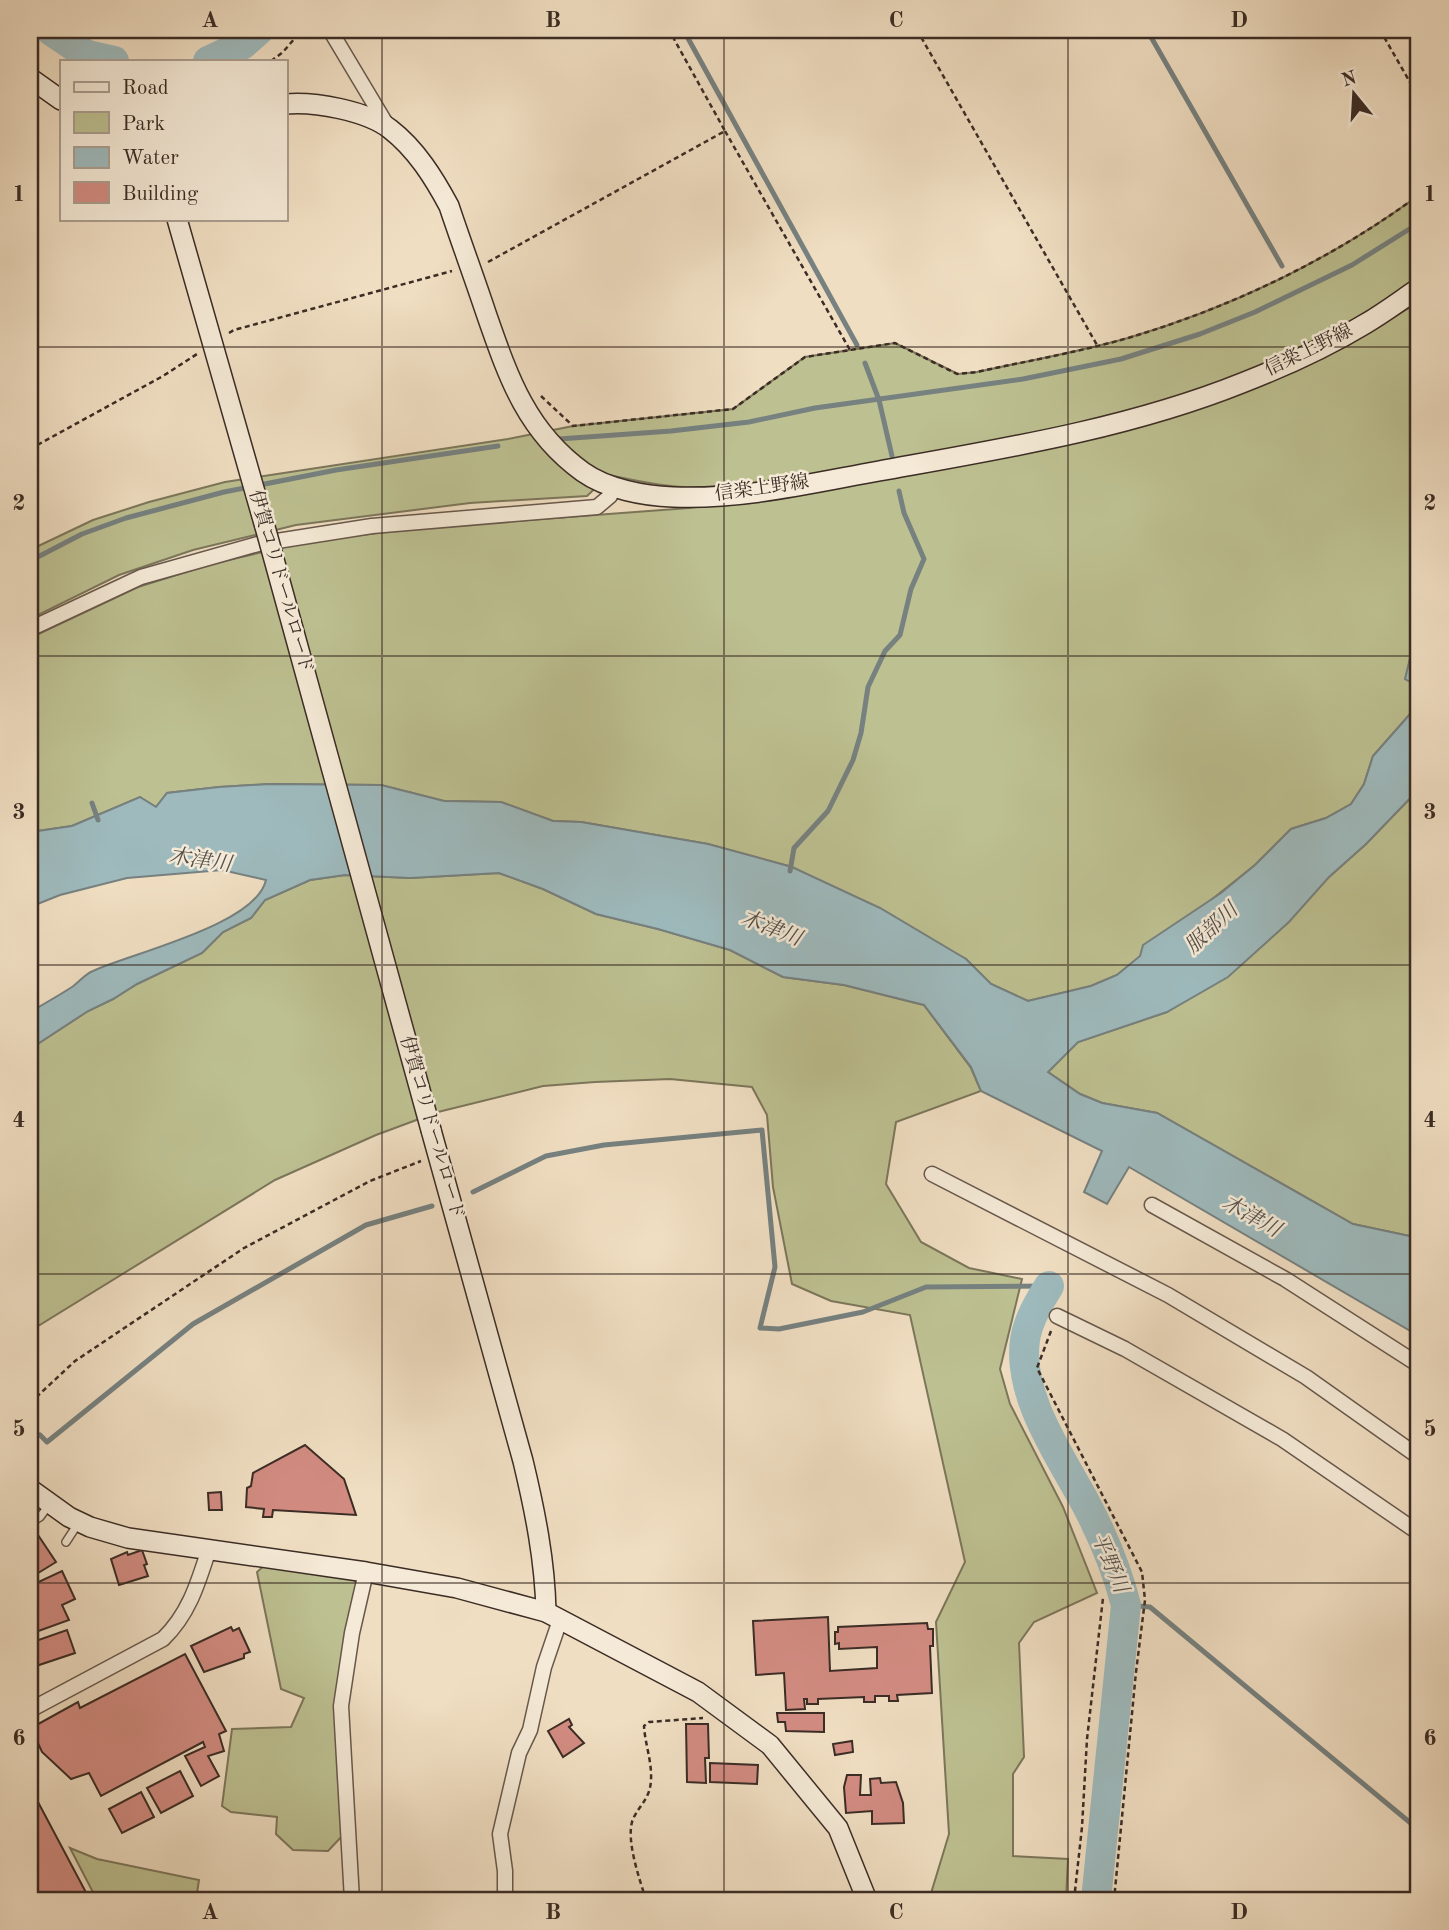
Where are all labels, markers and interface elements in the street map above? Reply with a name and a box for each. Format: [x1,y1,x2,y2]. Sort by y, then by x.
text: A [201,9,219,32]
text: B [545,9,561,32]
text: C [888,9,904,32]
text: D [1230,9,1248,32]
legend [60,60,287,220]
north arrow [1320,60,1390,130]
text: N [1340,69,1360,91]
text: Road [122,78,169,99]
text: Park [122,114,165,135]
text: Water [122,148,179,169]
text: 1 [12,183,26,206]
text: 1 [1423,183,1437,206]
text: Building [122,184,199,205]
street label: 信楽上野線 [1261,320,1356,380]
street label: 信楽上野線 [713,471,810,505]
street label: 伊賀コリドールロード [245,488,317,676]
text: 2 [12,492,26,515]
text: 2 [1423,492,1437,515]
text: 3 [12,801,26,824]
text: 3 [1423,801,1437,824]
water label: 木津川 [167,844,235,876]
water label: 服部川 [1180,897,1244,958]
water label: 木津川 [738,906,807,951]
street label: 伊賀コリドールロード [396,1034,468,1222]
text: 4 [12,1109,26,1132]
text: 4 [1423,1109,1437,1132]
water label: 木津川 [1218,1191,1286,1242]
text: 5 [12,1418,26,1441]
text: 5 [1423,1418,1437,1441]
water label: 平野川 [1087,1529,1134,1598]
text: 6 [12,1727,26,1750]
text: 6 [1423,1727,1437,1750]
text: A [201,1901,219,1924]
text: B [545,1901,561,1924]
text: C [888,1901,904,1924]
text: D [1230,1901,1248,1924]

